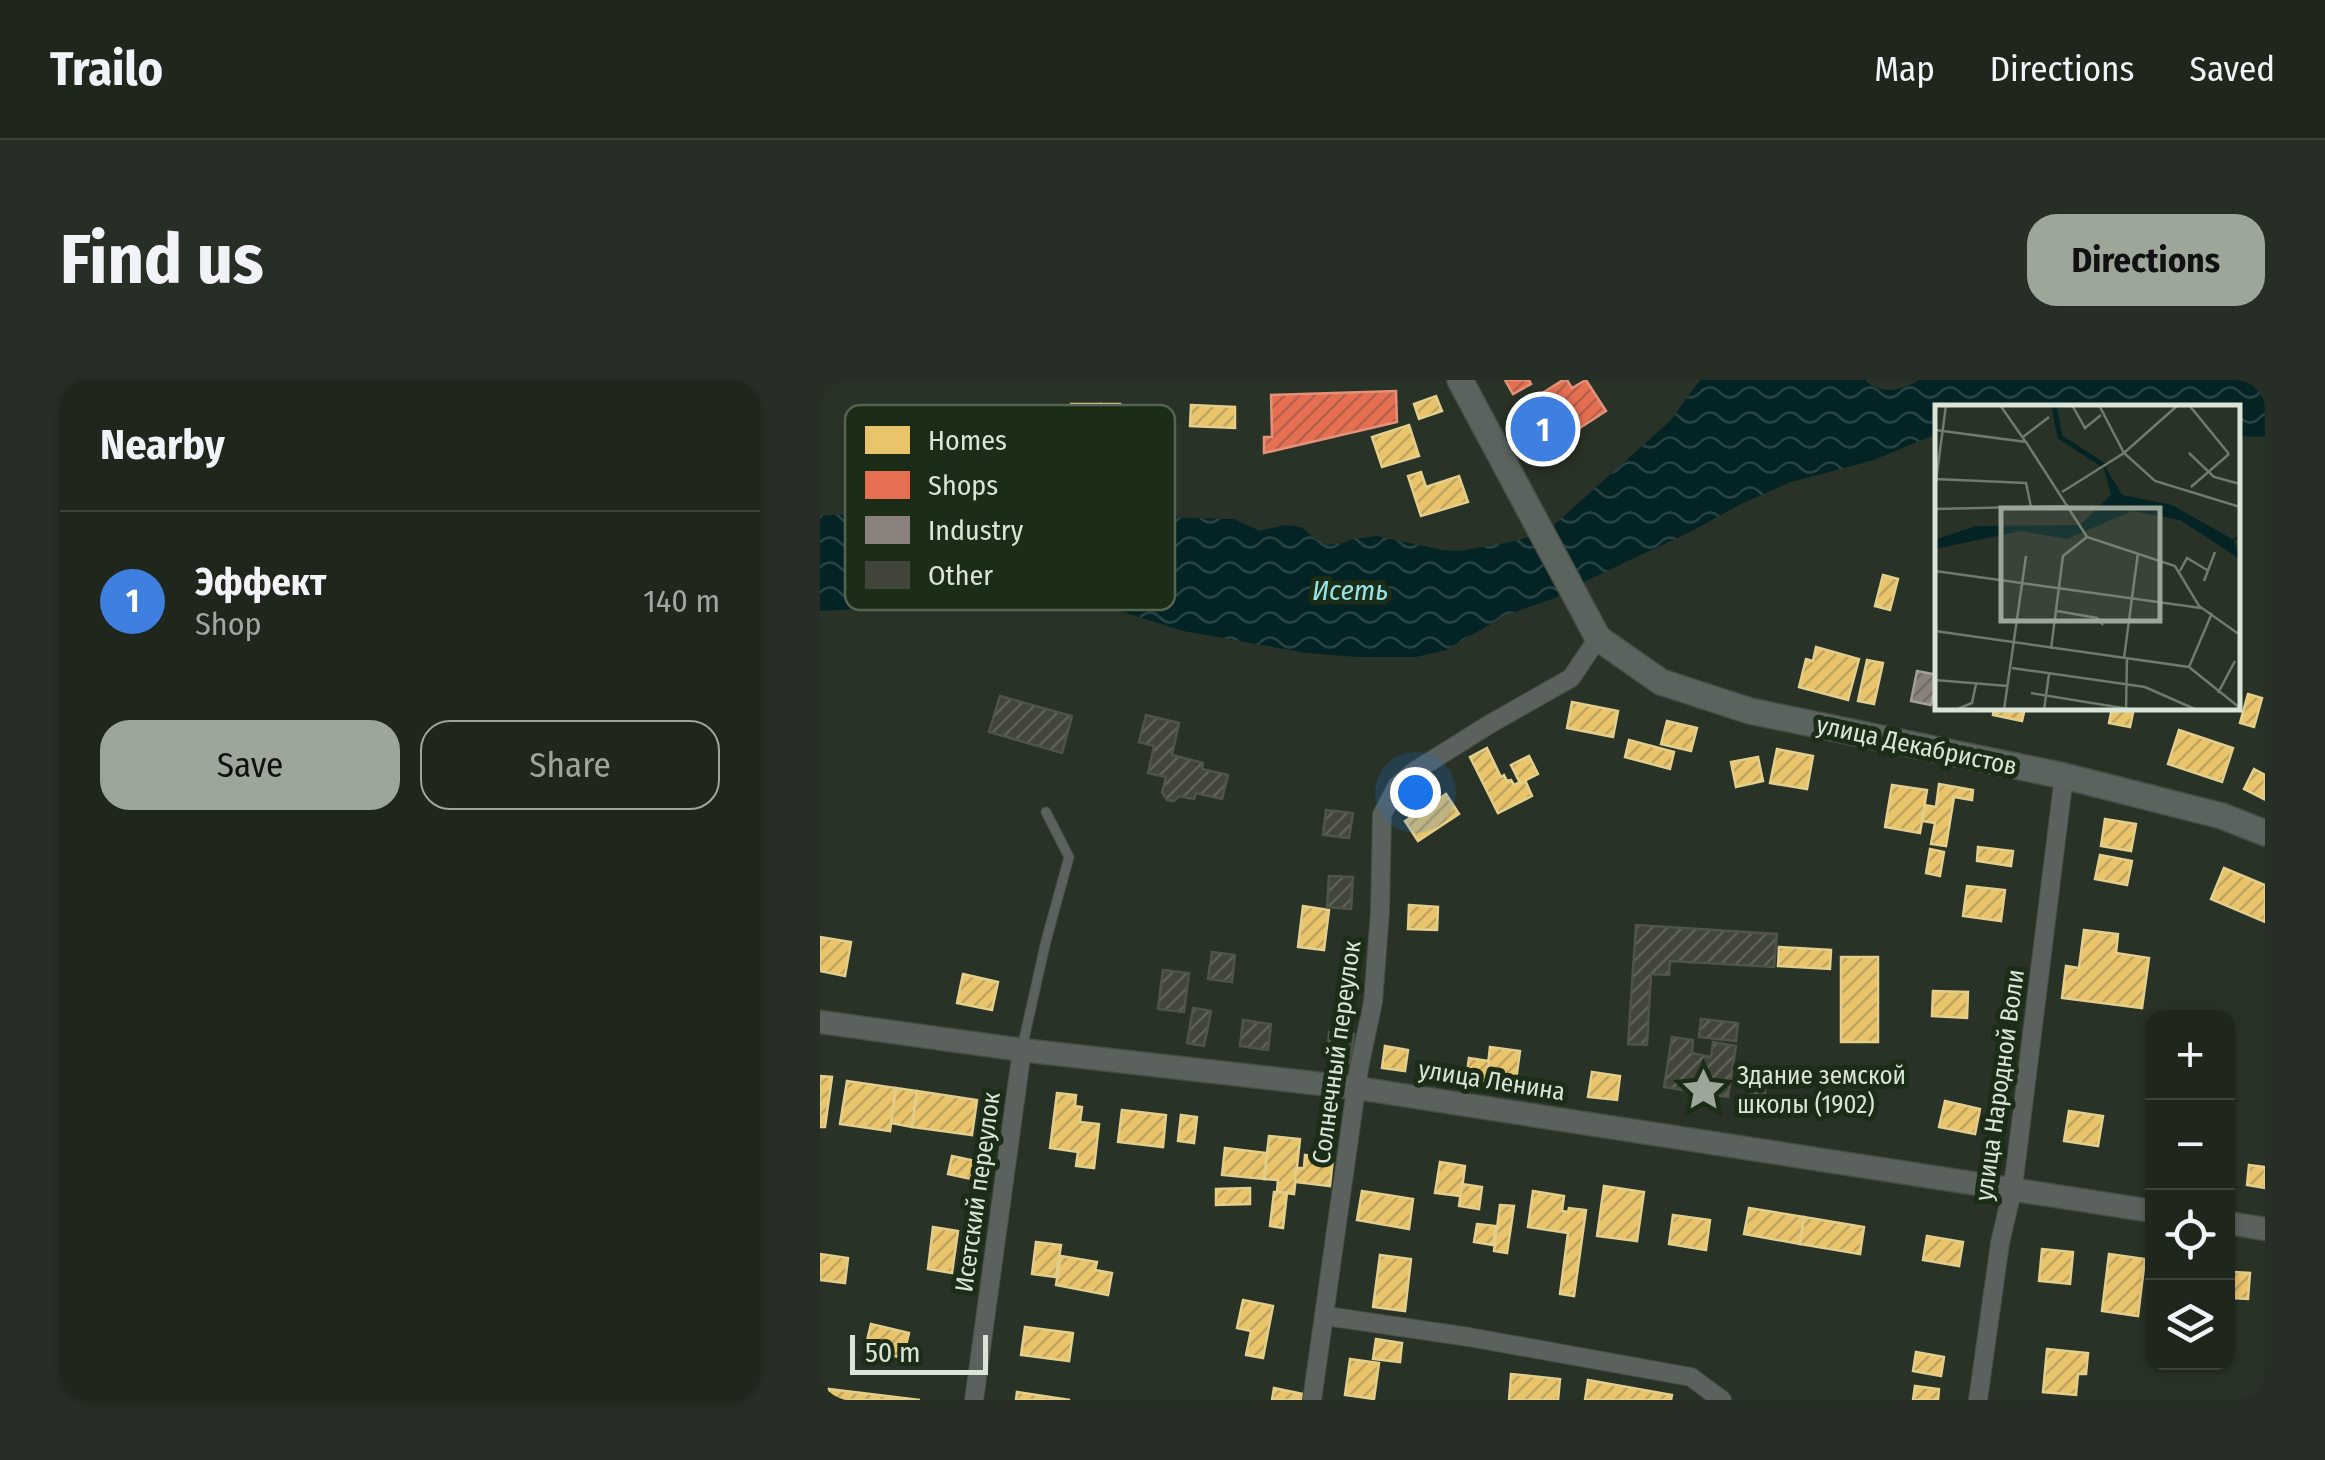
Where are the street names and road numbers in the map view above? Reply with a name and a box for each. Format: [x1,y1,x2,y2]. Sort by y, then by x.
street label: улица Декабристов [1814,710,2020,782]
street label: Солнечный переулок [1306,938,1368,1166]
street label: улица Народной Воли [1969,968,2031,1203]
street label: улица Ленина [1416,1055,1567,1107]
street label: Исетский переулок [949,1090,1007,1294]

